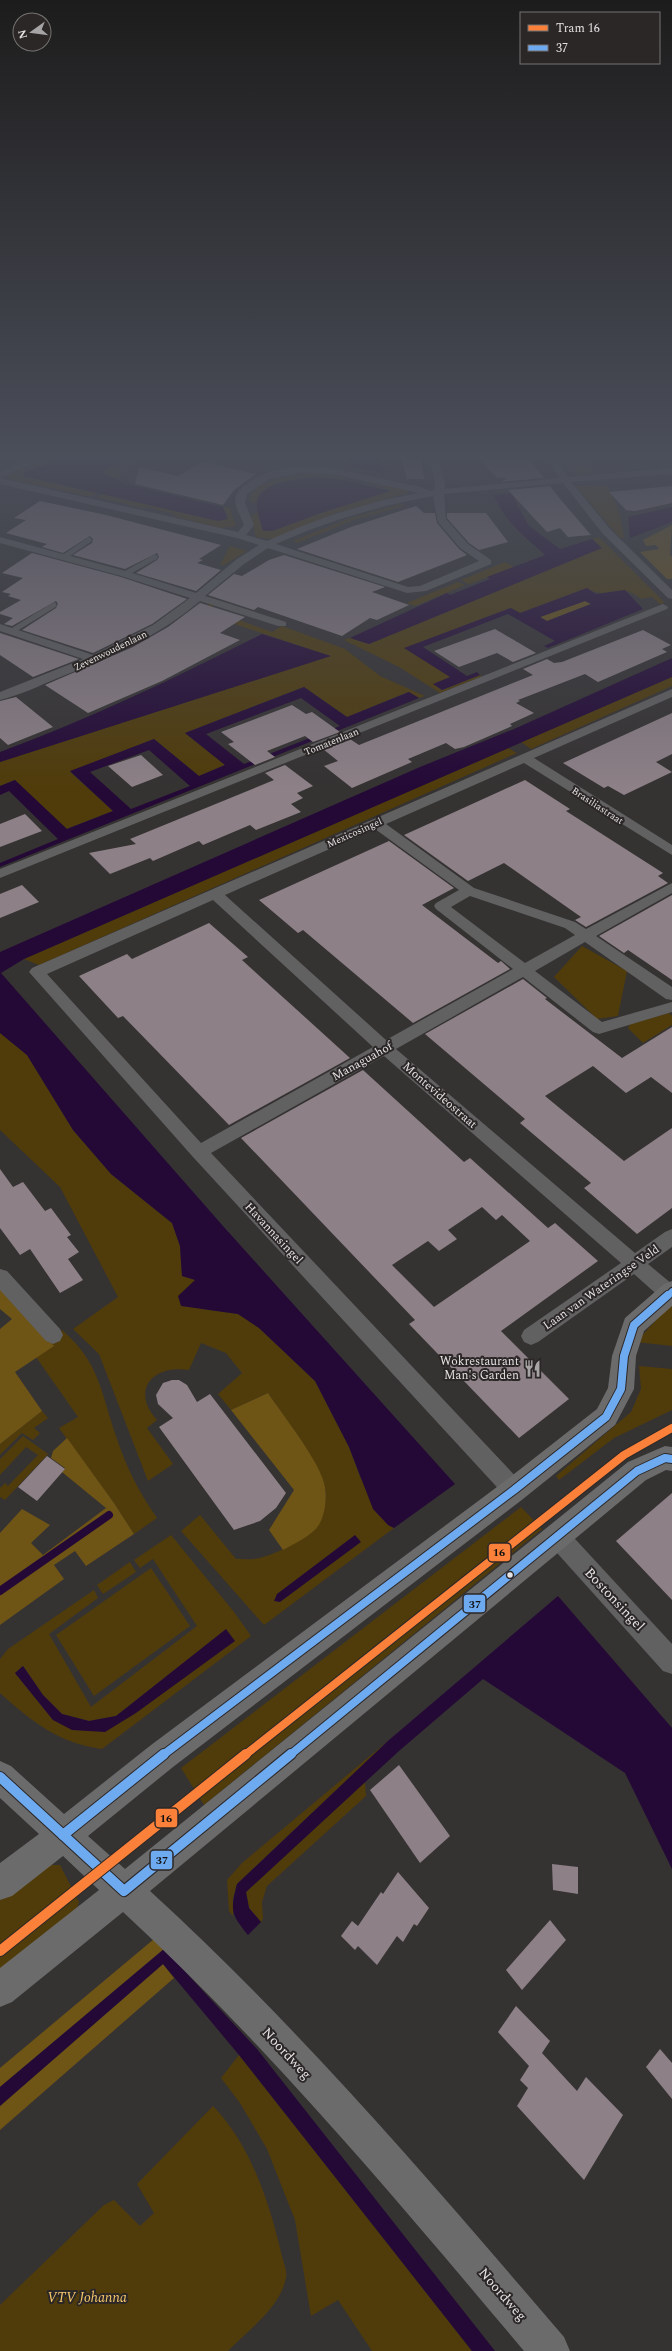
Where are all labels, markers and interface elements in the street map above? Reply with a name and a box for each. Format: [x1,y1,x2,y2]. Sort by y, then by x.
north arrow [12,12,52,52]
legend [520,12,660,64]
text: Tram 16 [556,19,600,38]
text: N [13,28,32,41]
text: 37 [556,39,568,58]
street label: Zevenwoudenlaan [71,626,150,676]
street label: Tomatenlaan [302,724,361,760]
street label: Brasiliastraat [568,783,627,829]
street label: Mexicosingel [324,814,385,852]
street label: Managuahof [328,1037,397,1086]
street label: Montevideostraat [398,1057,481,1133]
street label: Havannasingel [240,1198,307,1269]
street label: Laan van Wateringse Veld [539,1240,664,1335]
place label: Wokrestaurant Man's Garden [440,1352,519,1385]
restaurant icon: Wokrestaurant Man's Garden [522,1358,542,1378]
line badge: 16 [488,1543,511,1562]
text: 16 [493,1544,505,1561]
street label: Bostonsingel [580,1563,650,1636]
unlabelled marker [505,1570,515,1580]
line badge: 37 [463,1594,486,1613]
text: 37 [469,1596,481,1613]
line badge: 16 [155,1808,178,1828]
text: 16 [160,1810,172,1827]
line badge: 37 [150,1850,173,1870]
text: 37 [156,1852,168,1869]
street label: Noordweg [257,2023,316,2084]
street label: Noordweg [473,2263,532,2326]
park label: VTV Johanna [47,2287,127,2308]

